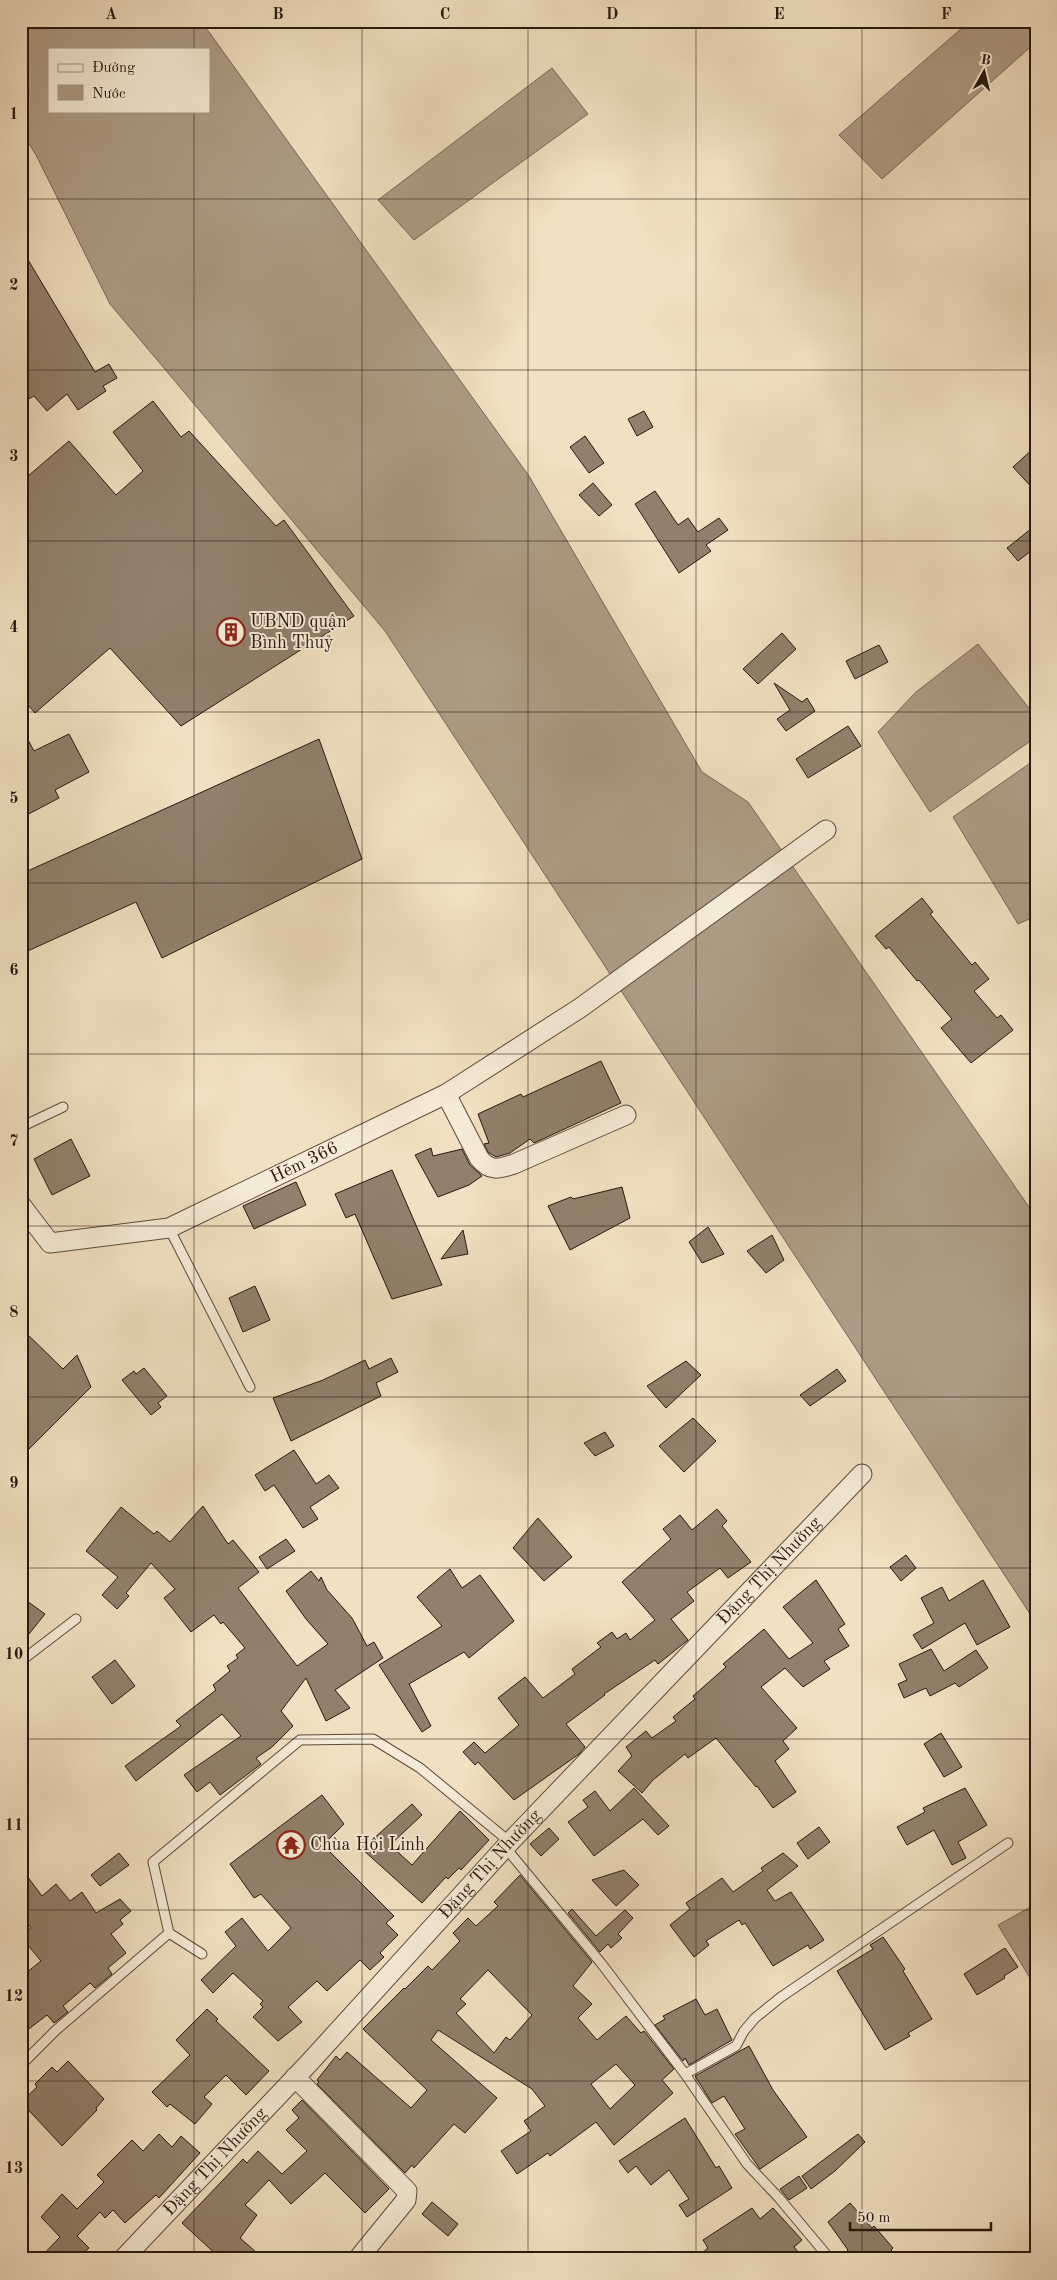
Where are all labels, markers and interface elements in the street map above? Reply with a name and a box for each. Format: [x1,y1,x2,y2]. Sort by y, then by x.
text: A [105,7,117,23]
text: B [272,7,284,23]
text: C [440,7,450,23]
text: D [606,7,618,23]
text: E [773,7,785,23]
text: F [941,7,952,23]
legend [48,48,210,112]
north arrow [960,48,1010,98]
text: B [980,52,992,68]
text: Đường [92,61,135,76]
text: Nước [92,87,126,102]
text: 1 [9,107,19,123]
text: 2 [9,278,19,294]
text: 3 [9,449,19,465]
place label: UBND quận Bình Thuỷ [250,613,347,652]
building icon: UBND quận Bình Thuỷ [216,617,246,647]
text: 4 [9,620,19,636]
text: 5 [9,791,19,807]
text: 6 [9,963,19,979]
text: 7 [9,1134,19,1150]
street label: Hẽm 366 [267,1139,341,1187]
text: 8 [9,1305,19,1321]
text: 9 [9,1476,19,1492]
street label: Đặng Thị Nhường [714,1513,825,1628]
text: 10 [5,1647,23,1663]
street label: Đặng Thị Nhường [436,1806,545,1923]
text: 11 [5,1818,23,1834]
temple icon: Chùa Hội Linh [276,1830,306,1860]
place label: Chùa Hội Linh [310,1836,425,1854]
text: 12 [5,1989,23,2005]
street label: Đặng Thị Nhường [160,2104,271,2219]
text: 13 [5,2161,23,2177]
scale bar [850,2200,991,2232]
text: 50 m [857,2211,891,2226]

